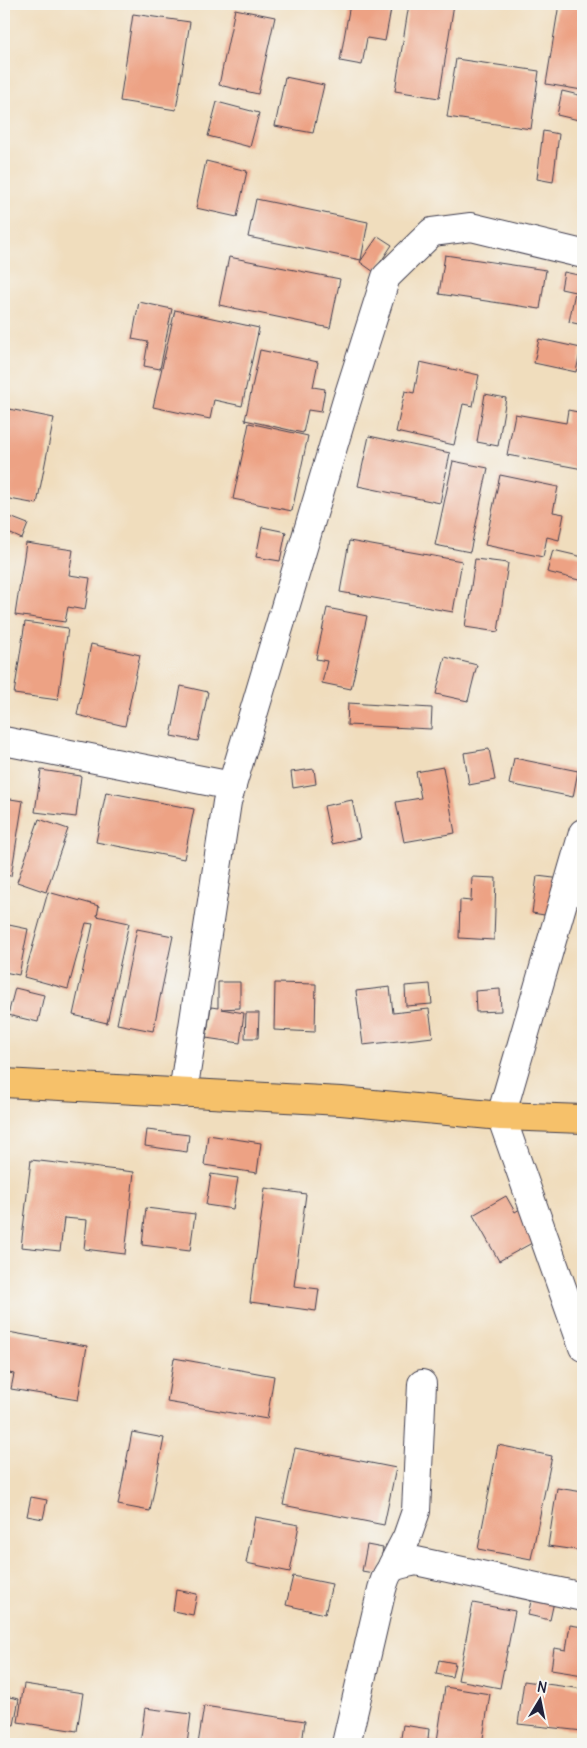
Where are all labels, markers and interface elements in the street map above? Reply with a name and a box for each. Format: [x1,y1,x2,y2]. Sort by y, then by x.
north arrow [514,1676,564,1726]
text: N [536,1677,549,1697]

